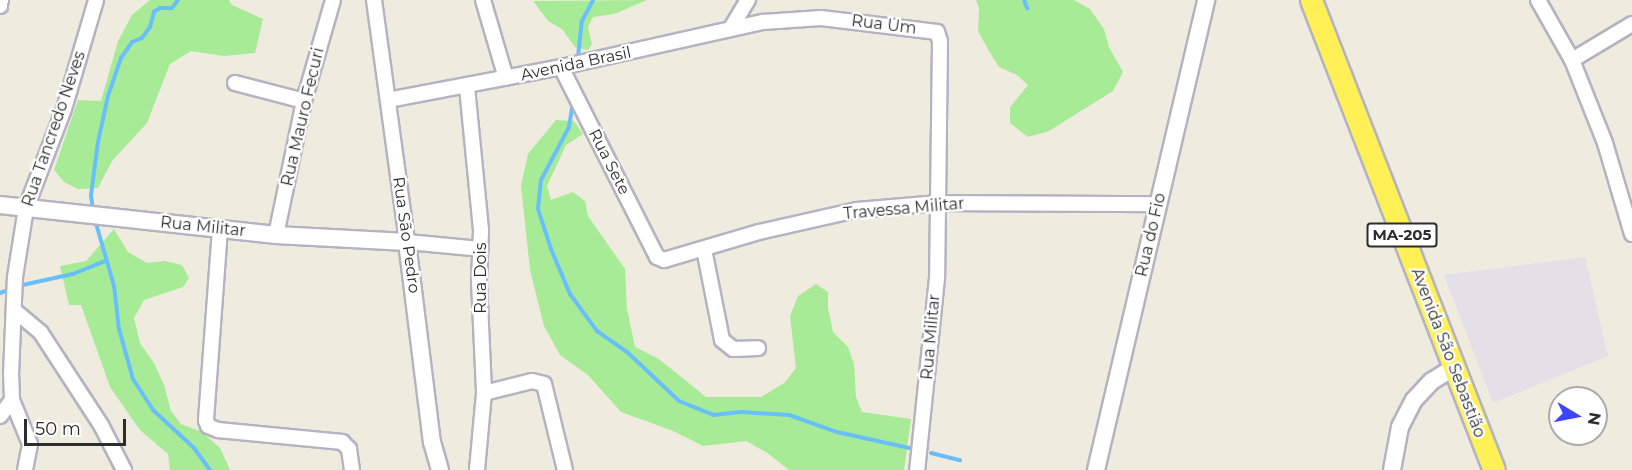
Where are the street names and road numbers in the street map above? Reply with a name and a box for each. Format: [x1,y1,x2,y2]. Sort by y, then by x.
street label: Rua Um [850,11,918,39]
street label: Avenida Brasil [519,43,633,85]
street label: Rua Mauro Fecuri [278,46,328,188]
street label: Rua Tancredo Neves [18,49,90,209]
street label: Rua Sete [584,126,634,198]
street label: Rua São Pedro [388,175,424,295]
street label: Rua do Fio [1132,191,1170,279]
street label: Travessa Militar [843,194,965,224]
street label: Rua Militar [159,213,247,241]
road number: MA-205 [1366,223,1438,247]
street label: Rua Dois [471,242,491,314]
street label: Avenida São Sebastião [1407,266,1489,440]
street label: Rua Militar [918,293,944,381]

